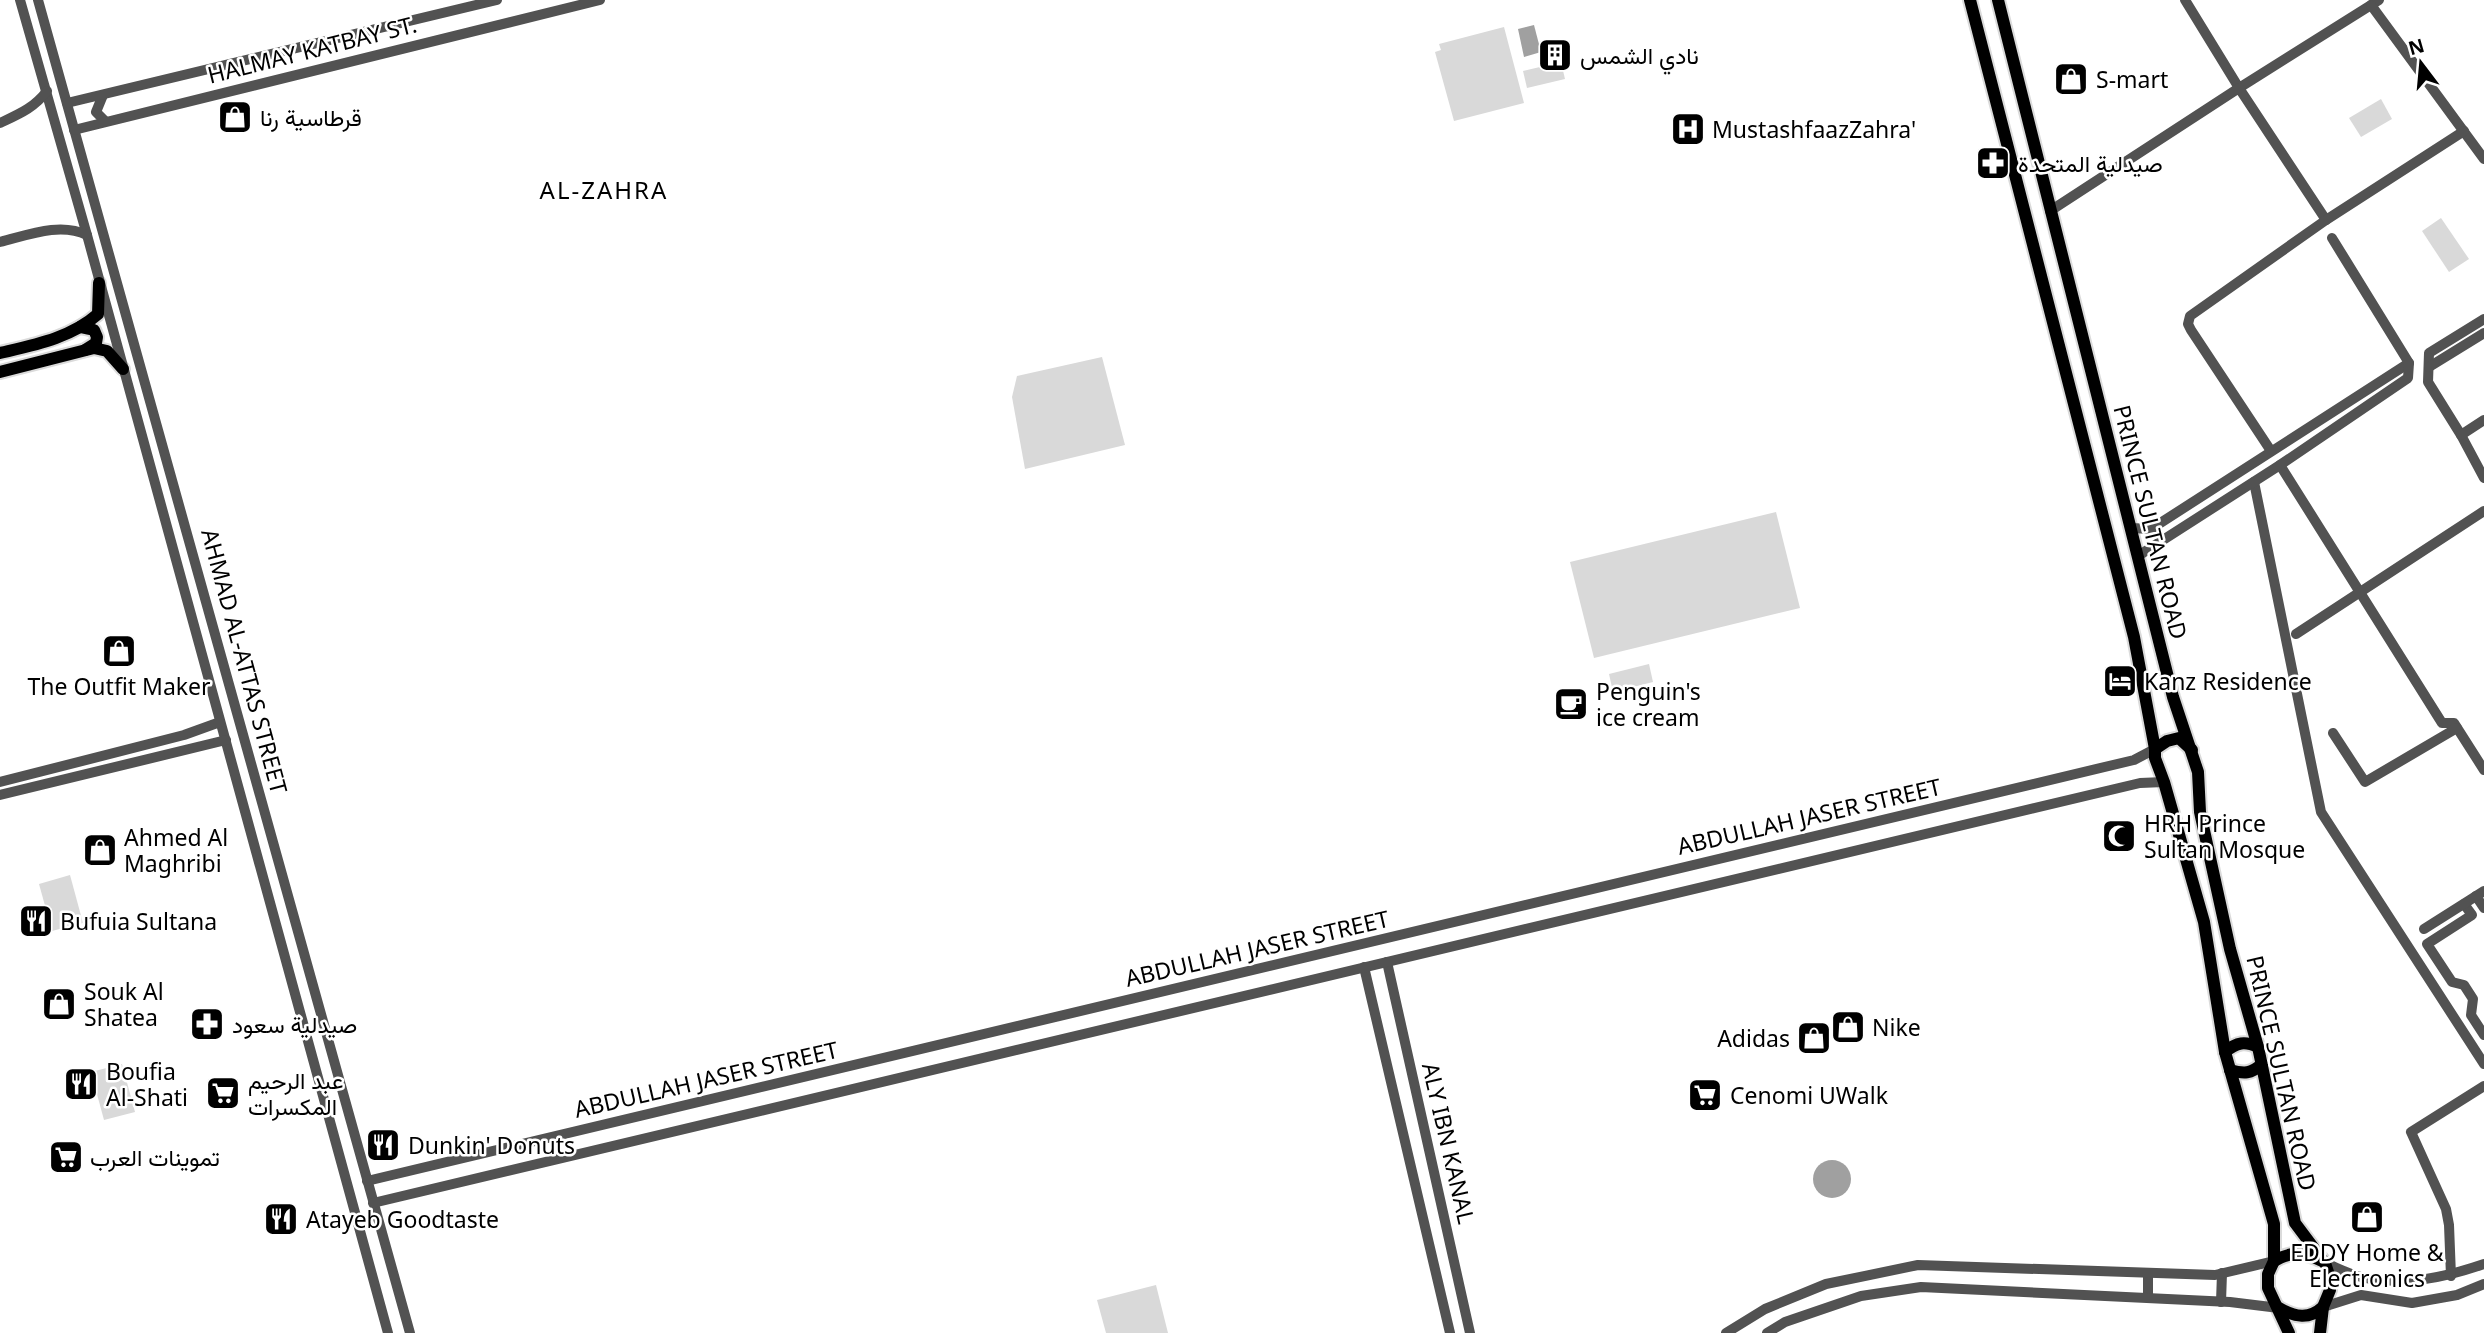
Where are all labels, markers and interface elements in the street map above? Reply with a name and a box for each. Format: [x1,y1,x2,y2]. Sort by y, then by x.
street label: HALMAY KATBAY ST. [204,8,420,90]
north arrow [2386,28,2456,98]
text: N [2405,32,2427,61]
building icon: نادي الشمس [1536,36,1574,74]
place label: نادي الشمس [1580,39,1699,75]
shop icon: S-mart [2052,60,2090,98]
place label: S-mart [2096,63,2168,95]
shop icon: قرطاسية رنا [216,98,254,136]
place label: قرطاسية رنا [260,101,362,133]
hospital icon: MustashfaazZahra' [1669,110,1707,148]
place label: MustashfaazZahra' [1712,113,1916,145]
pharmacy icon: صيدلية المتحدة [1974,144,2012,182]
place label: صيدلية المتحدة [2018,147,2163,179]
district label: AL-ZAHRA [540,173,668,206]
street label: PRINCE SULTAN ROAD [2106,401,2196,643]
street label: AHMAD AL-ATTAS STREET [194,525,296,797]
shop icon: The Outfit Maker [100,632,138,670]
hotel icon: Kanz Residence [2101,662,2139,700]
place label: Kanz Residence [2144,665,2312,697]
place label: The Outfit Maker [27,670,211,702]
place label: Penguin's ice cream [1596,675,1701,733]
cafe icon: Penguin's ice cream [1552,685,1590,723]
street label: ABDULLAH JASER STREET [1674,770,1944,862]
place label: HRH Prince Sultan Mosque [2144,807,2305,865]
mosque icon: HRH Prince Sultan Mosque [2100,817,2138,855]
place label: Ahmed Al Maghribi [124,821,228,879]
shop icon: Ahmed Al Maghribi [81,831,119,869]
restaurant icon: Bufuia Sultana [17,902,55,940]
street label: ABDULLAH JASER STREET [1122,902,1392,994]
place label: Bufuia Sultana [60,905,217,937]
street label: PRINCE SULTAN ROAD [2239,952,2325,1194]
place label: Souk Al Shatea [84,975,164,1033]
shop icon: Souk Al Shatea [40,985,78,1023]
pharmacy icon: صيدلية سعود [188,1005,226,1043]
place label: صيدلية سعود [232,1008,357,1040]
shop icon: Nike [1829,1008,1867,1046]
place label: Nike [1872,1011,1921,1043]
shop icon: Adidas [1795,1019,1833,1057]
place label: Adidas [1717,1022,1790,1054]
street label: ABDULLAH JASER STREET [571,1033,841,1125]
place label: Boufia Al-Shati [106,1055,188,1113]
street label: ALY IBN KANAL [1415,1059,1483,1227]
place label: عبد الرحيم المكسرات [248,1064,344,1122]
restaurant icon: Boufia Al-Shati [62,1065,100,1103]
supermarket icon: عبد الرحيم المكسرات [204,1074,242,1112]
supermarket icon: Cenomi UWalk [1686,1076,1724,1114]
place label: Cenomi UWalk [1730,1079,1889,1111]
restaurant icon: Dunkin' Donuts [364,1126,402,1164]
place label: Dunkin' Donuts [408,1129,575,1161]
supermarket icon: تموينات العرب [47,1138,85,1176]
place label: تموينات العرب [90,1141,220,1173]
shop icon: EDDY Home & Electronics [2348,1198,2386,1236]
restaurant icon: Atayeb Goodtaste [262,1200,300,1238]
place label: Atayeb Goodtaste [306,1203,499,1235]
place label: EDDY Home & Electronics [2290,1236,2444,1294]

